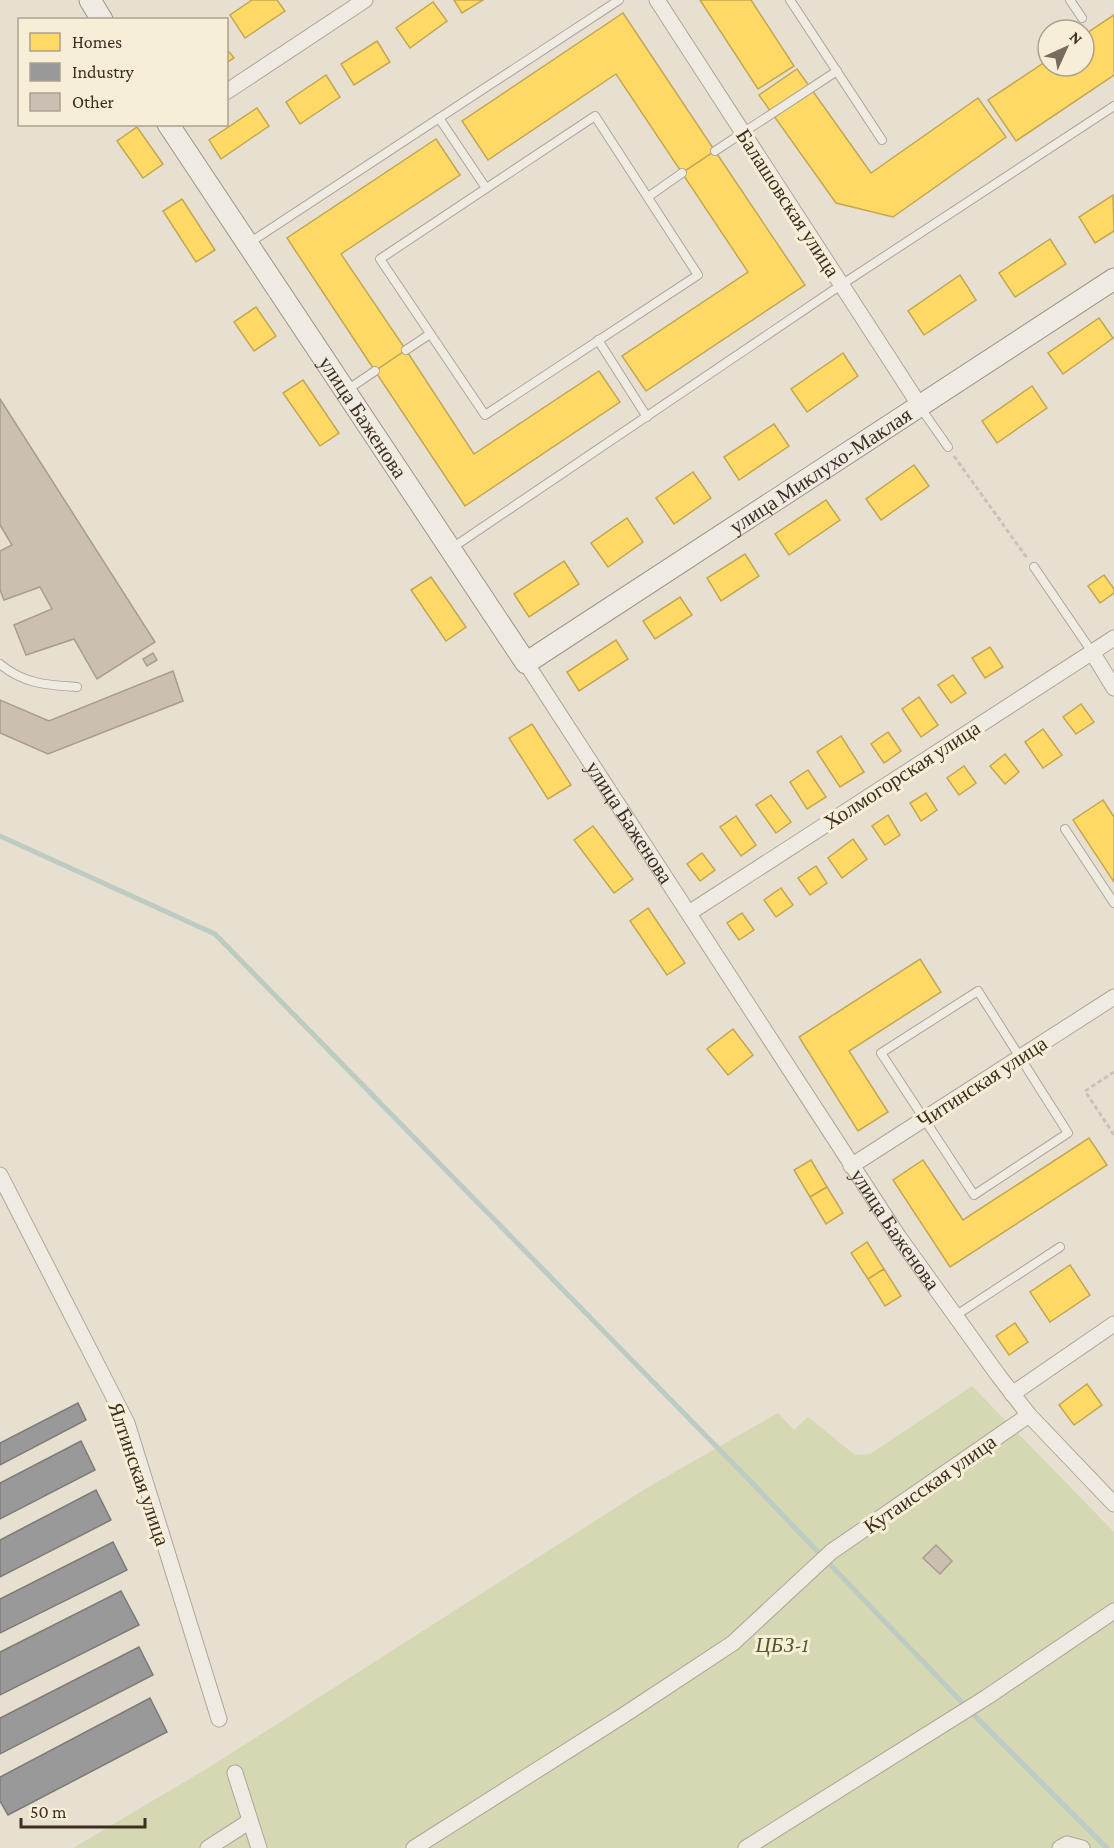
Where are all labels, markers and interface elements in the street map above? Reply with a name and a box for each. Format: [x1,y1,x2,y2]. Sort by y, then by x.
legend [18,18,228,126]
north arrow [1036,18,1096,78]
text: N [1066,28,1086,48]
text: Homes [72,32,122,52]
text: Industry [72,62,135,82]
text: Other [72,92,115,112]
street label: Балашовская улица [731,124,845,282]
street label: улица Баженова [314,352,412,483]
street label: улица Миклухо-Маклая [725,402,916,539]
street label: Холмогорская улица [819,715,985,834]
street label: улица Баженова [581,756,678,889]
street label: Читинская улица [912,1031,1052,1133]
street label: улица Баженова [846,1164,945,1295]
street label: Ялтинская улица [103,1399,175,1550]
street label: Кутаисская улица [859,1429,1001,1539]
park label: ЦБЗ-1 [754,1633,809,1657]
scale bar [21,1791,146,1829]
text: 50 m [30,1802,67,1822]

